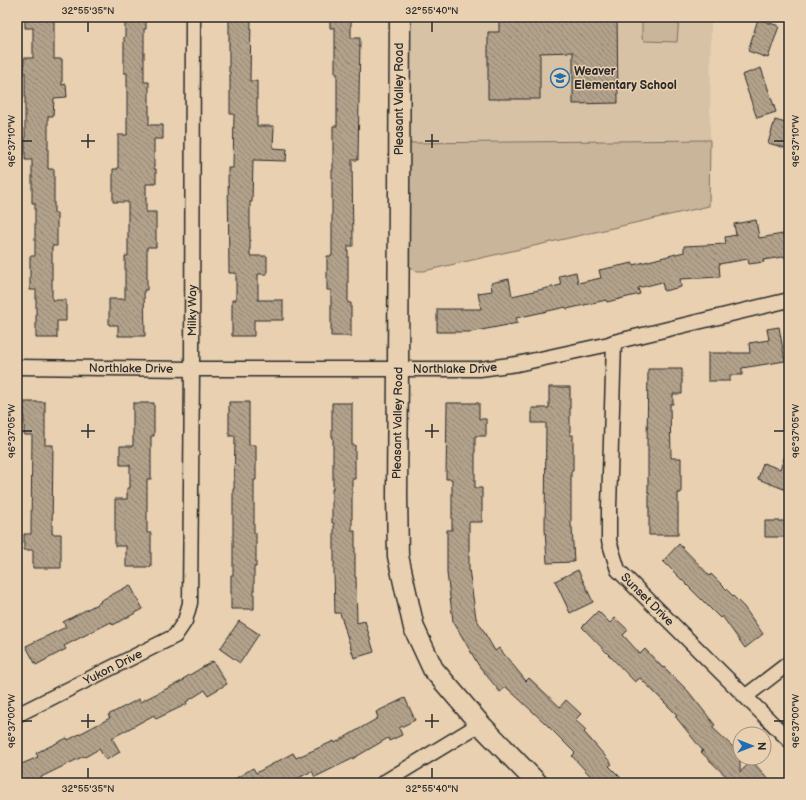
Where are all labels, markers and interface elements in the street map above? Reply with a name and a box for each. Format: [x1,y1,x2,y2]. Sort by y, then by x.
text: 32°55'35"N [61,5,115,17]
text: 32°55'40"N [405,5,459,17]
street label: Pleasant Valley Road [392,43,407,155]
place label: Weaver Elementary School [574,64,677,93]
school or university icon: Weaver Elementary School [549,67,571,89]
text: 96°37'10"W [6,115,18,167]
text: 96°37'10"W [790,115,802,167]
street label: Milky Way [185,284,200,336]
street label: Northlake Drive [413,359,498,377]
street label: Northlake Drive [89,360,173,376]
street label: Pleasant Valley Road [390,366,406,479]
text: 96°37'05"W [6,404,18,458]
text: 96°37'05"W [790,404,802,458]
street label: Sunset Drive [618,570,677,629]
street label: Yukon Drive [80,646,145,689]
text: 96°37'00"W [6,694,18,748]
text: 96°37'00"W [790,694,802,748]
north arrow [732,726,772,766]
text: N [755,742,768,750]
text: 32°55'35"N [61,783,115,795]
text: 32°55'40"N [405,783,459,795]

